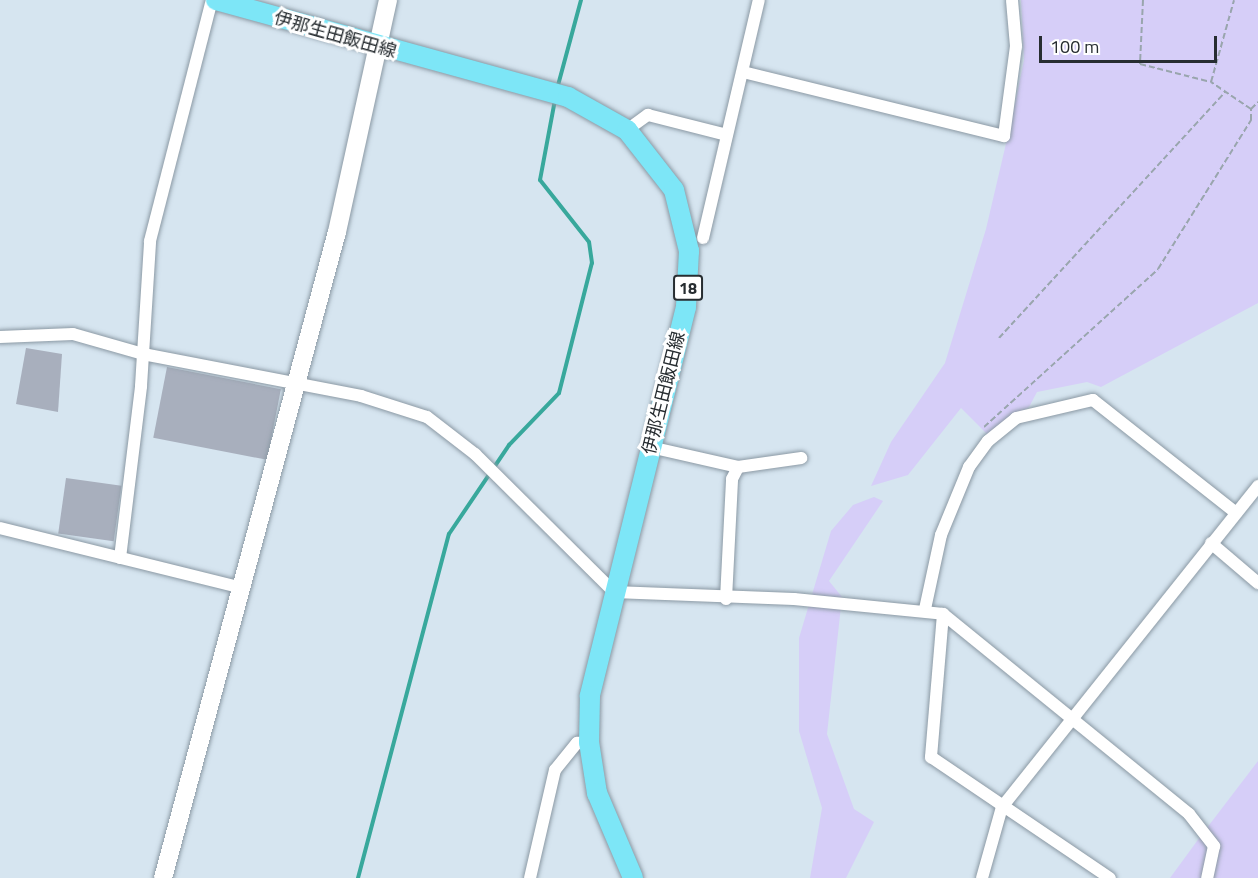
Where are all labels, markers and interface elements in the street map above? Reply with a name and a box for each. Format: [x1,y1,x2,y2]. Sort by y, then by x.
street label: 伊那生田飯田線 [271,7,399,63]
scale bar [1042,24,1220,62]
text: 100 m [1050,33,1099,60]
road number: 18 [673,275,703,301]
street label: 伊那生田飯田線 [638,329,690,457]

